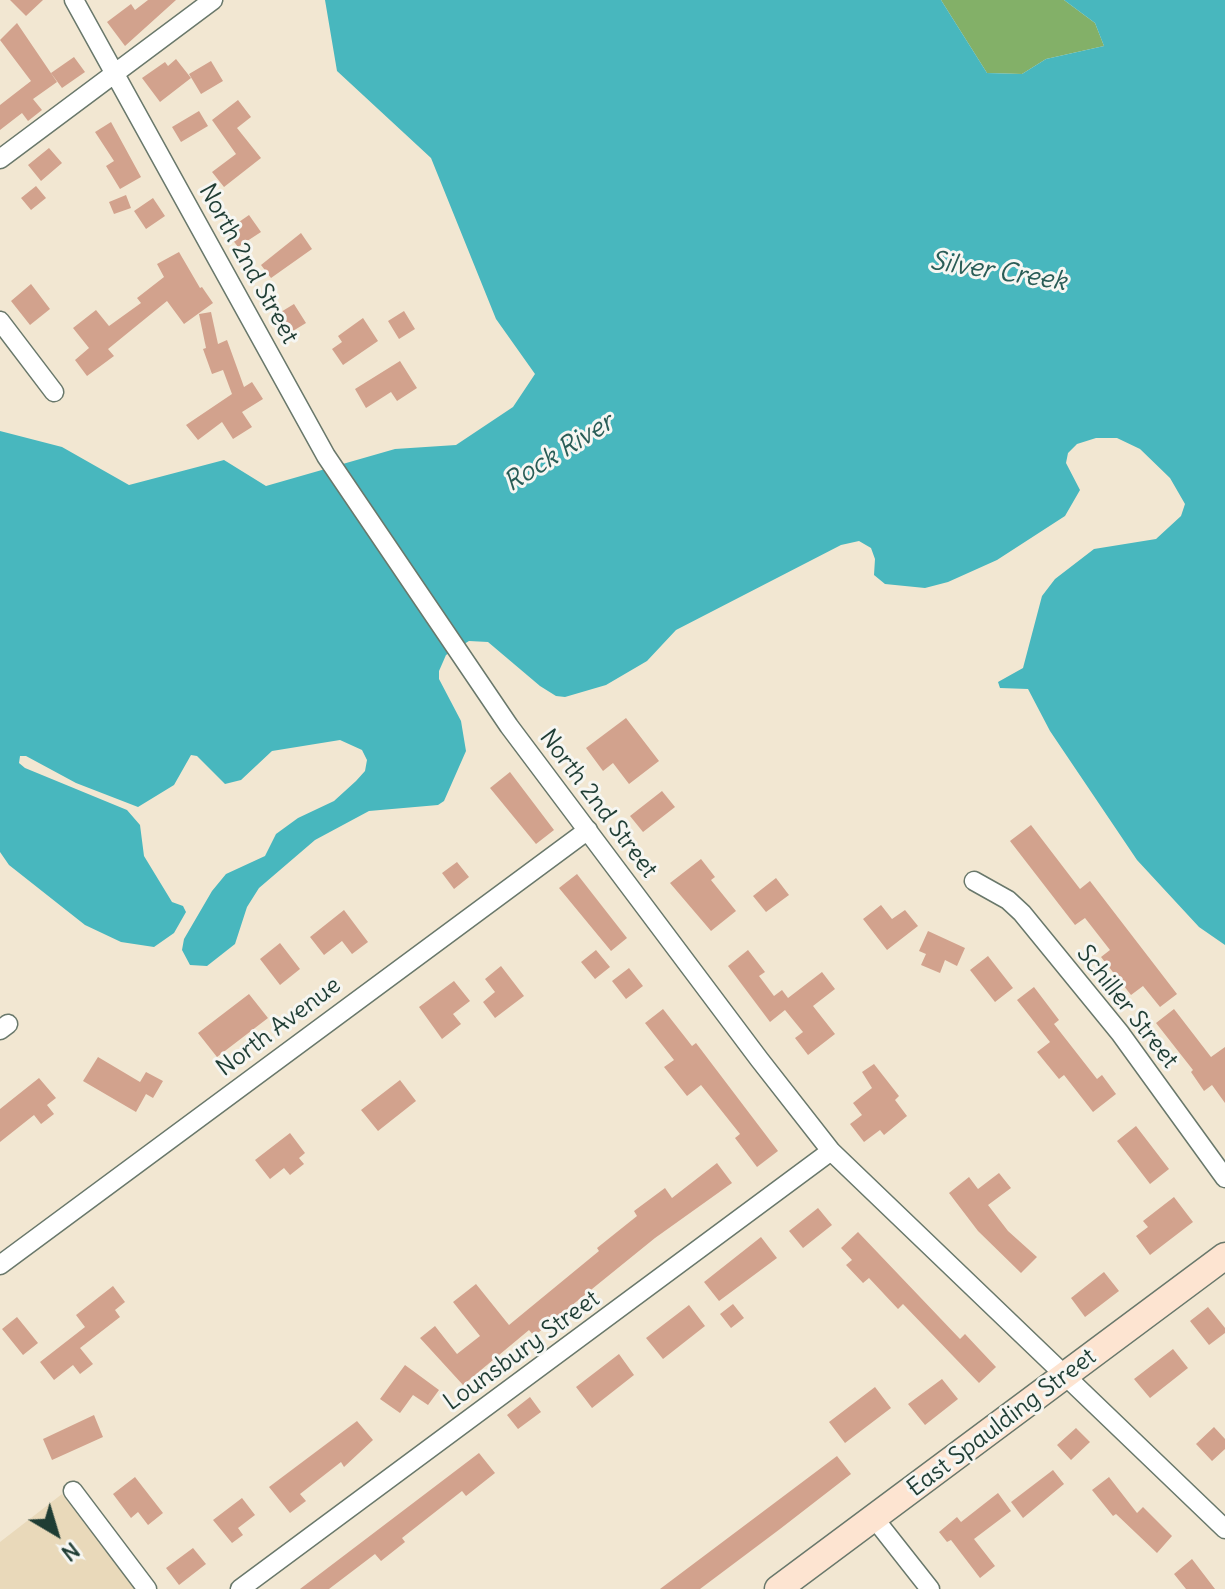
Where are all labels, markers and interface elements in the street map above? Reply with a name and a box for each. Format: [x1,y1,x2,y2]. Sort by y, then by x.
street label: North 2nd Street [192,179,304,349]
water label: Silver Creek [928,246,1068,298]
water label: Rock River [498,407,620,499]
street label: North 2nd Street [533,724,663,884]
street label: Schiller Street [1070,940,1184,1074]
street label: North Avenue [211,971,347,1083]
street label: Lounsbury Street [438,1285,606,1417]
street label: East Spaulding Street [902,1343,1102,1503]
north arrow [16,1493,96,1573]
text: N [56,1536,85,1568]

